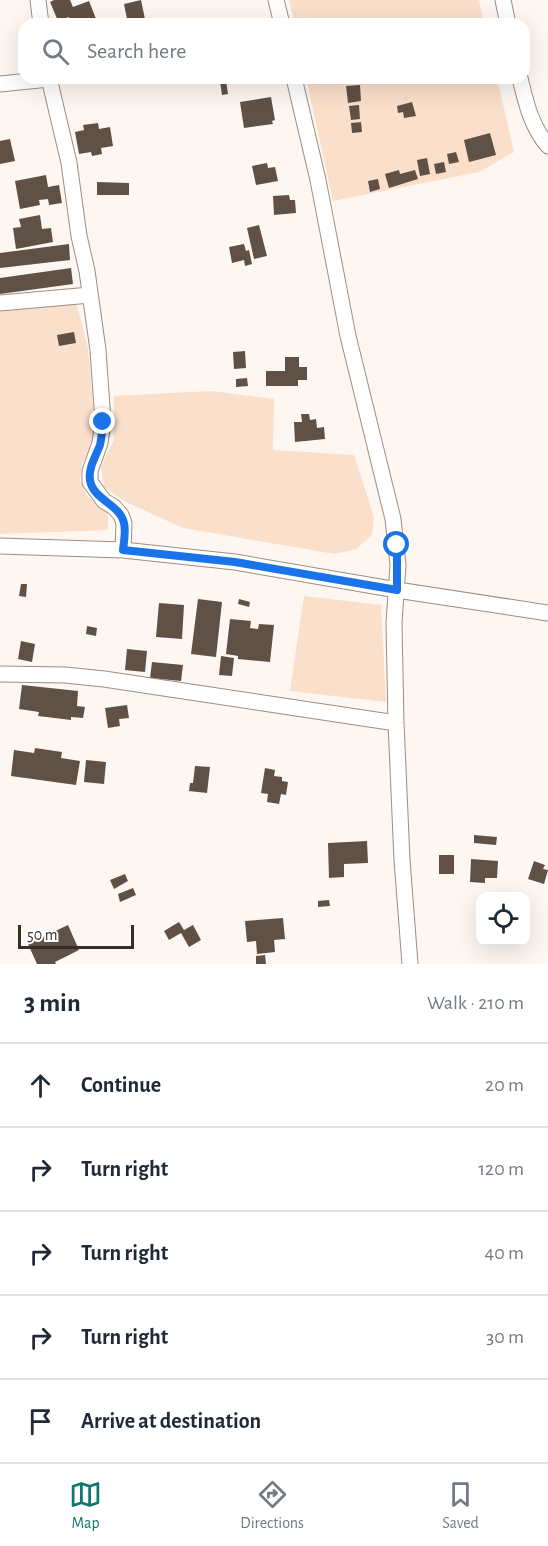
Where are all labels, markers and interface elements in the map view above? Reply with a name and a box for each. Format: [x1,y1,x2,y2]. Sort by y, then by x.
search box [18,18,530,84]
icon: search [39,35,72,68]
text: Search here [87,40,186,62]
route end [89,408,115,434]
route start [383,531,409,557]
map controls [476,892,530,946]
button: locate [476,892,530,946]
scale bar [18,922,134,950]
text: 50 m [27,927,58,943]
text: 3 min [24,990,81,1016]
text: Walk · 210 m [427,993,524,1013]
icon: ahead [24,1069,57,1102]
text: Continue [81,1074,161,1096]
text: 20 m [485,1075,524,1095]
icon: right [24,1153,57,1186]
text: Turn right [81,1158,168,1180]
text: 120 m [478,1159,524,1179]
icon: right [24,1237,57,1270]
text: Turn right [81,1242,168,1264]
text: 40 m [485,1243,524,1263]
icon: right [24,1321,57,1354]
text: Turn right [81,1326,168,1348]
text: 30 m [486,1327,524,1347]
icon: arrive [24,1405,57,1438]
text: Arrive at destination [81,1410,261,1432]
tab: Map [69,1478,102,1533]
tab: Directions [240,1478,304,1533]
tab: Saved [442,1478,479,1533]

